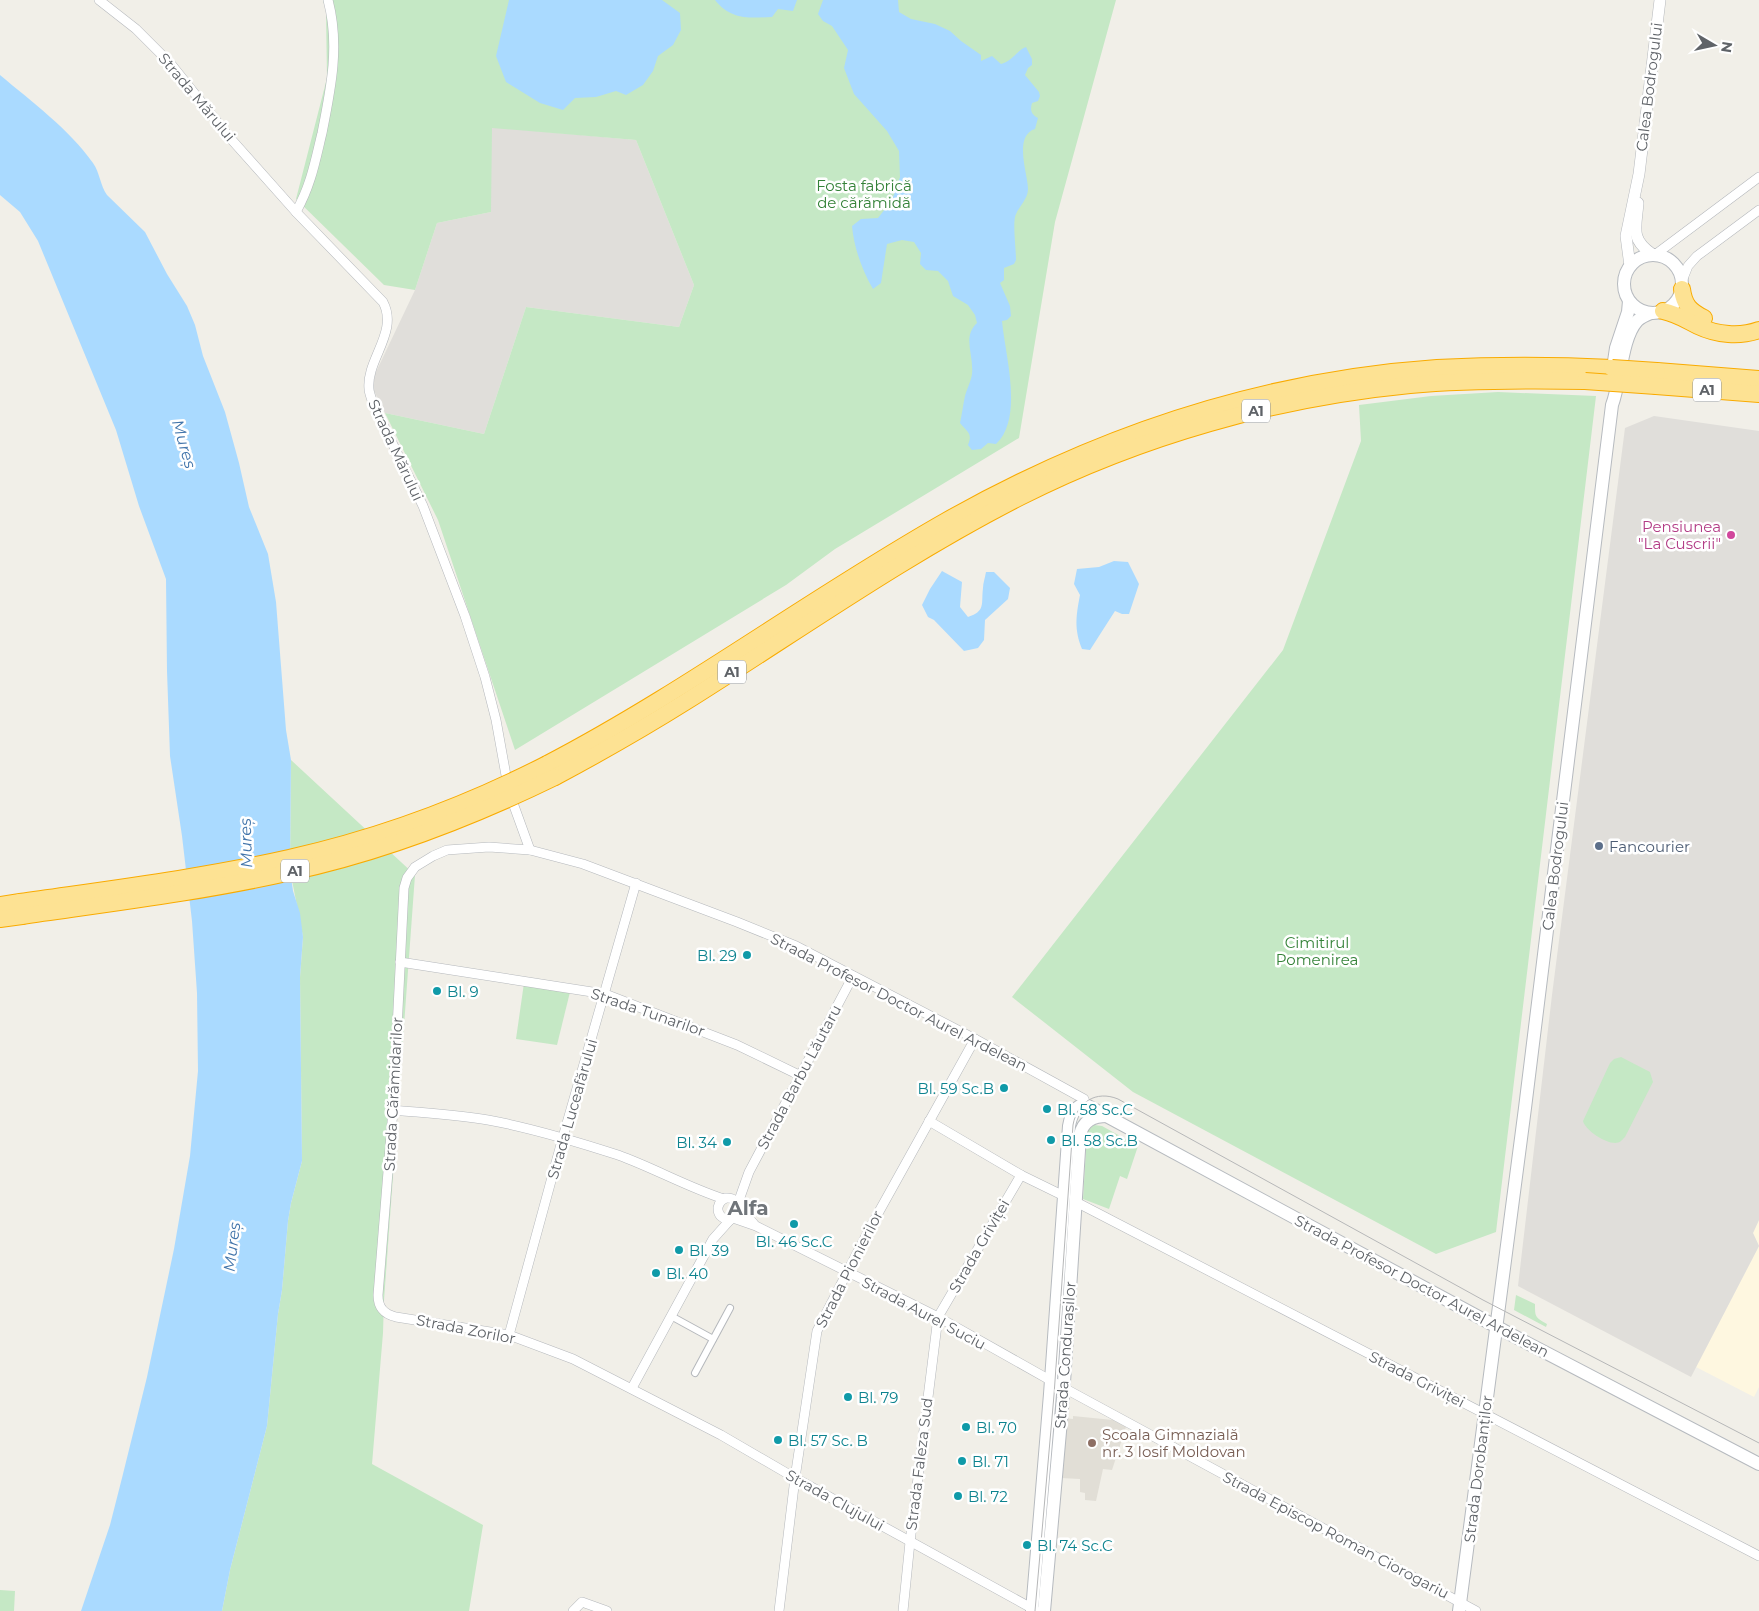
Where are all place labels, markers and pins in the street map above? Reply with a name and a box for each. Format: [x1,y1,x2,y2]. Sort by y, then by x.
place label: Pensiunea "La Cuscrii" [1638,517,1721,553]
marker: Pensiunea "La Cuscrii" [1725,529,1737,541]
place label: Fancourier [1609,837,1690,856]
marker: Fancourier [1593,840,1605,852]
place label: Bl. 29 [697,946,737,965]
marker: Bl. 29 [741,949,753,961]
place label: Bl. 9 [447,982,479,1001]
marker: Bl. 9 [431,985,443,997]
place label: Bl. 59 Sc.B [918,1079,994,1098]
marker: Bl. 59 Sc.B [998,1082,1010,1094]
place label: Bl. 58 Sc.C [1057,1100,1133,1119]
marker: Bl. 58 Sc.C [1041,1103,1053,1115]
place label: Bl. 58 Sc.B [1061,1131,1138,1150]
place label: Bl. 34 [676,1133,717,1152]
marker: Bl. 58 Sc.B [1045,1134,1057,1146]
marker: Bl. 34 [721,1136,733,1148]
marker: Bl. 46 Sc.C [788,1218,800,1230]
place label: Bl. 46 Sc.C [756,1232,833,1251]
place label: Bl. 39 [689,1241,729,1260]
marker: Bl. 39 [673,1244,685,1256]
place label: Bl. 40 [666,1264,708,1283]
marker: Bl. 40 [650,1267,662,1279]
place label: Bl. 79 [858,1388,898,1407]
marker: Bl. 79 [842,1391,854,1403]
place label: Bl. 70 [976,1418,1017,1437]
marker: Bl. 70 [960,1421,972,1433]
place label: Școala Gimnazială nr. 3 Iosif Moldovan [1102,1425,1246,1461]
place label: Bl. 57 Sc. B [788,1431,868,1450]
marker: Bl. 57 Sc. B [772,1434,784,1446]
marker: Școala Gimnazială nr. 3 Iosif Moldovan [1086,1437,1098,1449]
place label: Bl. 71 [972,1452,1009,1471]
marker: Bl. 71 [956,1455,968,1467]
place label: Bl. 72 [968,1487,1008,1506]
marker: Bl. 72 [952,1490,964,1502]
place label: Bl. 74 Sc.C [1037,1536,1113,1555]
marker: Bl. 74 Sc.C [1021,1539,1033,1551]

